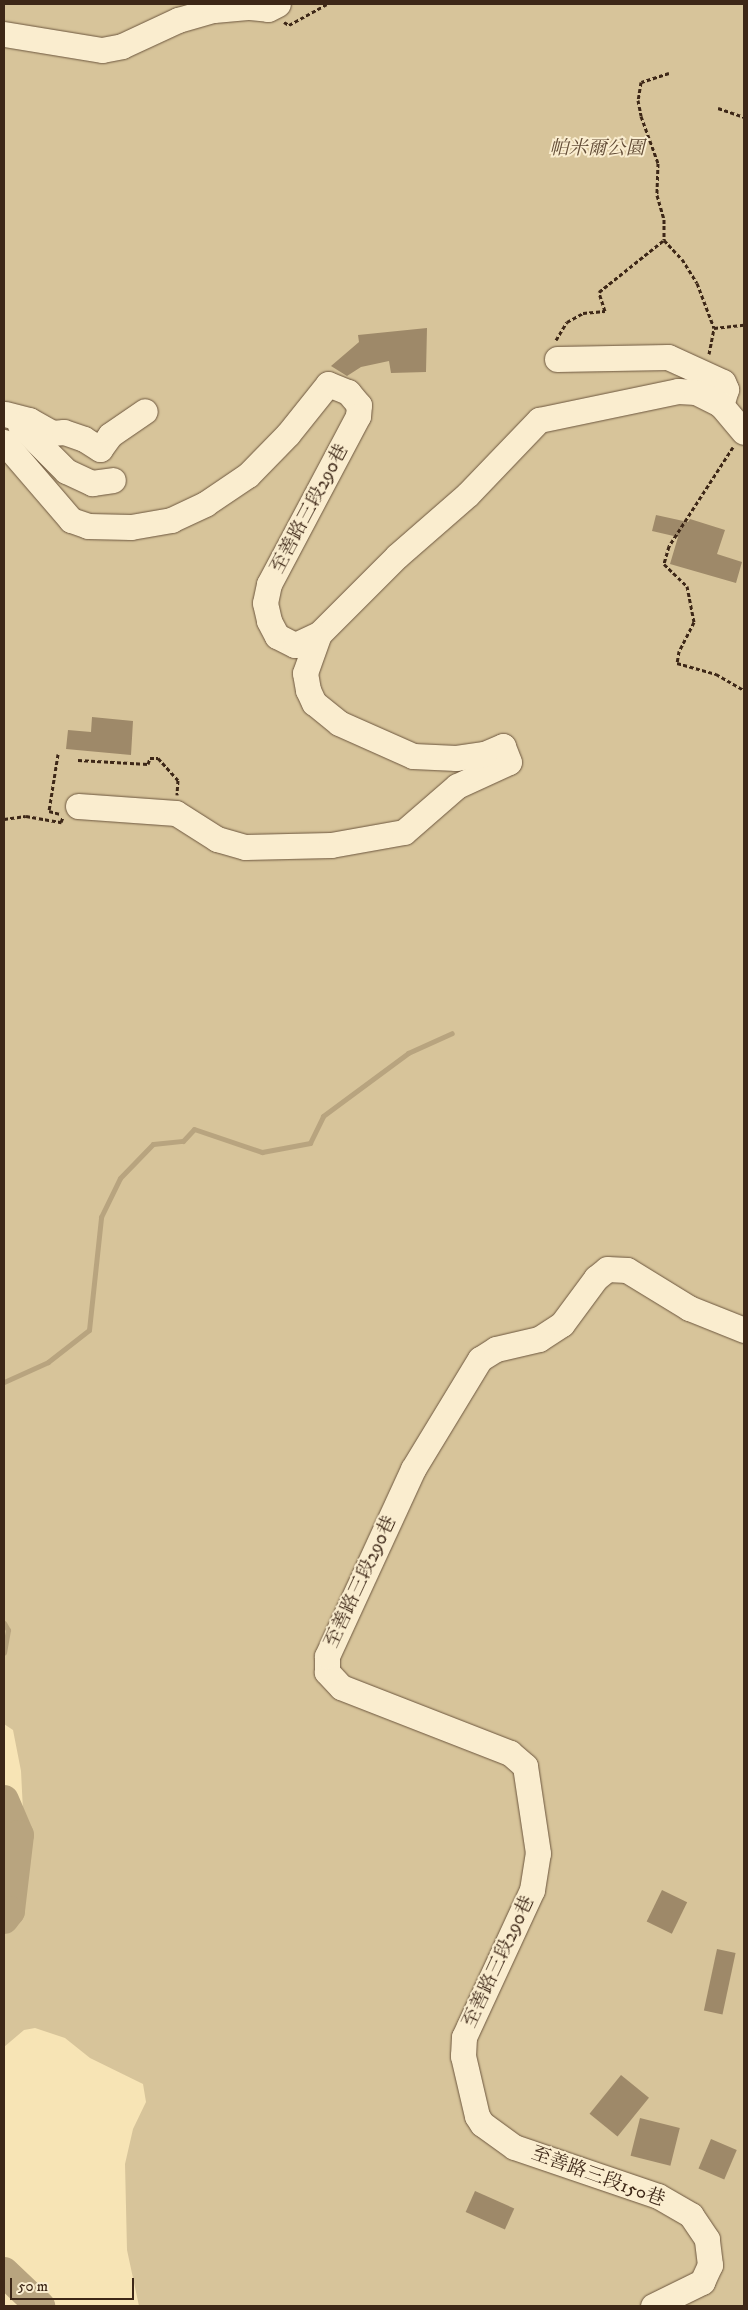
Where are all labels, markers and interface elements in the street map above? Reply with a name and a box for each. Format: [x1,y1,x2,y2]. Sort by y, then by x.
park label: 帕米爾公園 [550,138,644,160]
street label: 至善路三段290巷 [266,441,354,577]
street label: 至善路三段290巷 [320,1512,402,1652]
street label: 至善路三段290巷 [458,1892,540,2032]
street label: 至善路三段150巷 [528,2142,668,2212]
scale bar [12,2268,136,2300]
text: 50 m [18,2277,48,2296]

